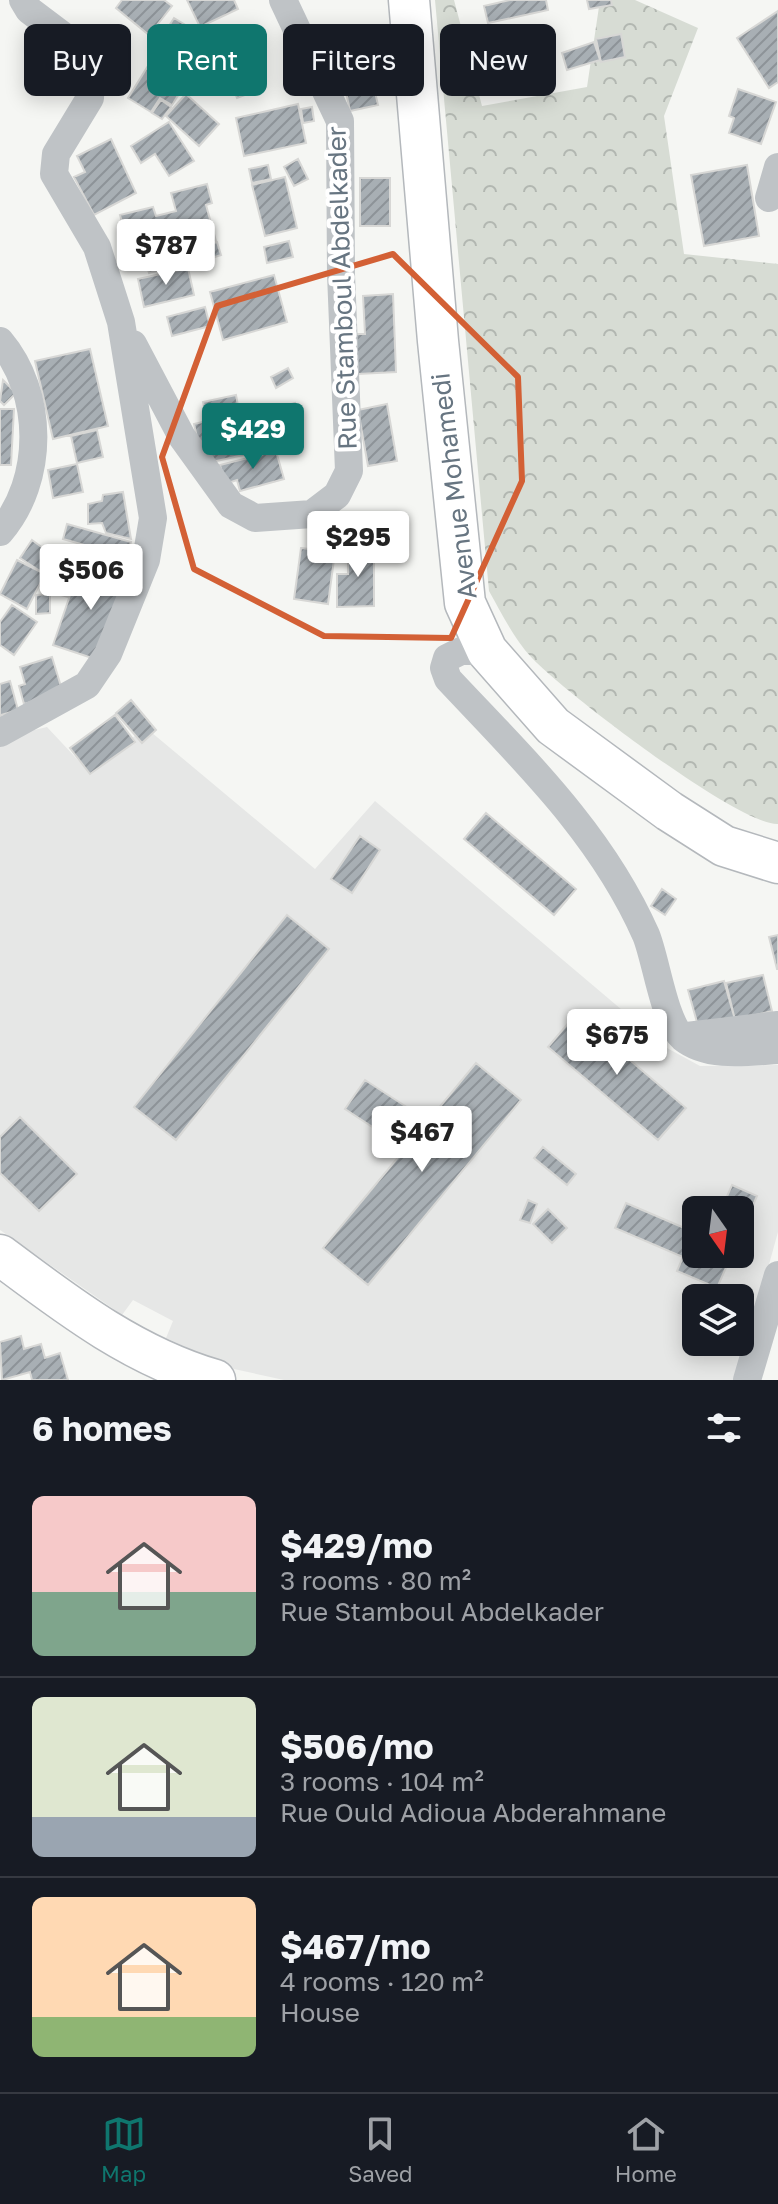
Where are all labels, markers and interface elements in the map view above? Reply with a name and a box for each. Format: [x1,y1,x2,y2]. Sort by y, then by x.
chip: Buy [24,24,131,96]
chip: Rent [147,24,267,96]
chip: Filters [283,24,424,96]
chip: New [440,24,556,96]
street label: Rue Stamboul Abdelkader [320,126,363,450]
pin: $787 [119,219,213,287]
text: $787 [135,229,197,260]
street label: Avenue Mohamedi [424,371,483,601]
pin: $429 [206,403,300,471]
text: $429 [220,413,286,444]
pin: $295 [311,511,405,579]
text: $295 [325,521,391,552]
pin: $506 [44,544,138,612]
text: $506 [58,554,124,585]
pin: $675 [570,1009,664,1077]
text: $675 [585,1019,649,1050]
pin: $467 [375,1106,469,1174]
text: $467 [390,1116,454,1147]
north arrow [682,1196,754,1268]
map controls [682,1196,754,1356]
button: layers [682,1284,754,1356]
icon: filters [702,1406,746,1450]
text: 6 homes [32,1408,172,1448]
text: $429/mo [280,1525,433,1565]
icon: home [96,1528,192,1624]
text: 3 rooms · 80 m² [280,1565,471,1596]
text: Rue Stamboul Abdelkader [280,1596,604,1627]
text: $506/mo [280,1726,434,1766]
icon: home [96,1729,192,1825]
text: 3 rooms · 104 m² [280,1766,484,1797]
text: Rue Ould Adioua Abderahmane [280,1797,666,1828]
text: $467/mo [280,1926,431,1966]
icon: home [96,1929,192,2025]
text: 4 rooms · 120 m² [280,1966,484,1997]
text: House [280,1997,360,2028]
tab: Map [101,2112,146,2187]
tab: Saved [348,2112,412,2187]
tab: Home [615,2112,677,2187]

